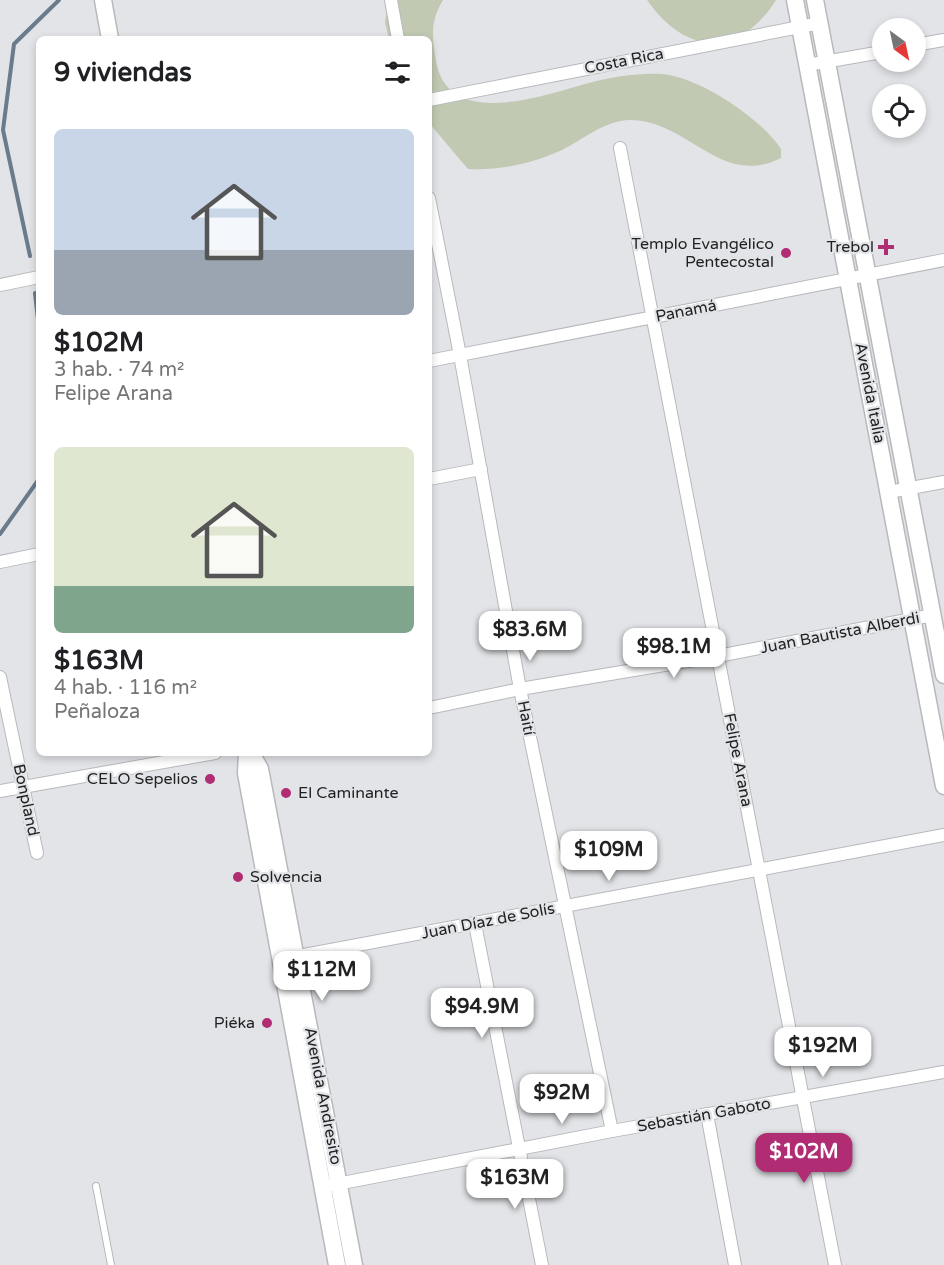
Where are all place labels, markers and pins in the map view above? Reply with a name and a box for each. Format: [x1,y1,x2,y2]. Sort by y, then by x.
place label: Templo Evangélico Pentecostal [631,234,774,272]
place label: Trebol [826,237,874,257]
marker: Trebol [879,240,893,254]
marker: Templo Evangélico Pentecostal [779,246,793,260]
pin: $83.6M [481,611,579,662]
pin: $98.1M [625,628,723,679]
place label: CELO Sepelios [87,769,198,789]
marker: CELO Sepelios [203,772,217,786]
place label: El Caminante [298,783,398,803]
marker: El Caminante [279,786,293,800]
pin: $109M [567,831,651,882]
place label: Solvencia [250,867,322,887]
marker: Solvencia [231,870,245,884]
pin: $112M [280,951,364,1002]
pin: $94.9M [433,988,531,1039]
place label: Piéka [214,1013,255,1033]
marker: Piéka [260,1016,274,1030]
pin: $192M [781,1027,865,1078]
pin: $92M [526,1074,598,1125]
pin: $102M [762,1133,846,1184]
pin: $163M [473,1159,557,1210]

